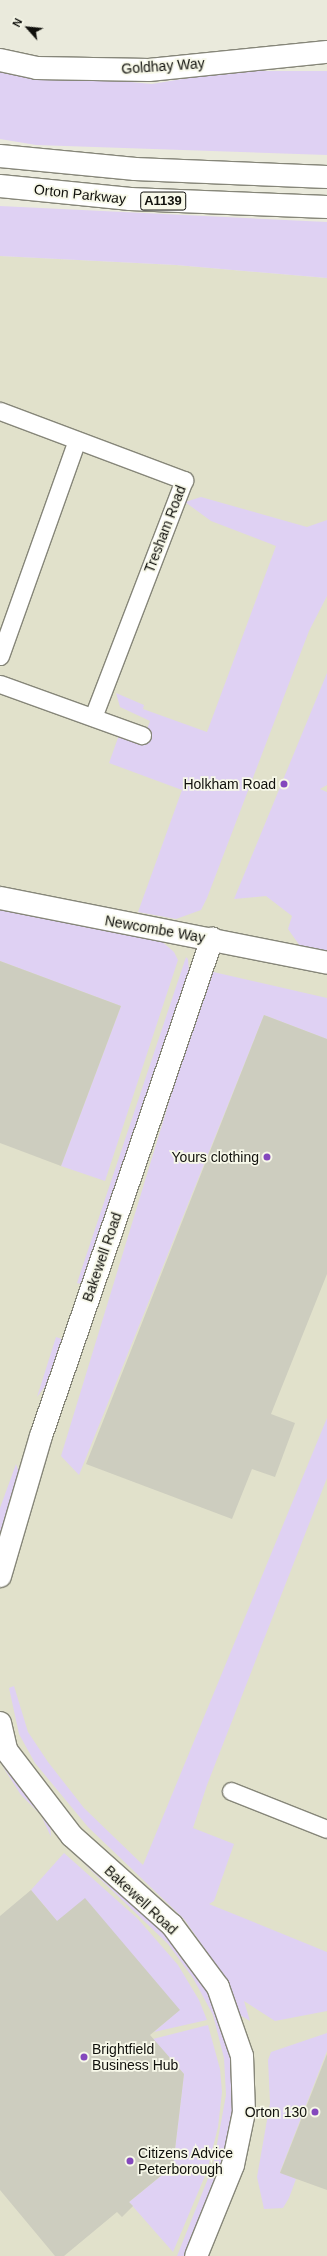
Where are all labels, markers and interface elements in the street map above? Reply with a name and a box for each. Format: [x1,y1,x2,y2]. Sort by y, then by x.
north arrow [8,8,48,48]
text: N [10,16,24,29]
street label: Goldhay Way [121,55,205,77]
street label: Orton Parkway [33,181,127,207]
road number: A1139 [140,190,186,212]
street label: Tresham Road [141,483,189,575]
place label: Holkham Road [183,776,276,792]
marker: Holkham Road [279,779,289,789]
street label: Newcombe Way [104,912,206,946]
place label: Yours clothing [172,1149,259,1165]
marker: Yours clothing [262,1152,272,1162]
street label: Bakewell Road [79,1210,125,1304]
street label: Bakewell Road [101,1862,181,1938]
place label: Brightfield Business Hub [92,2041,178,2074]
marker: Brightfield Business Hub [79,2052,89,2062]
place label: Orton 130 [245,2104,307,2120]
marker: Orton 130 [310,2107,320,2117]
place label: Citizens Advice Peterborough [138,2145,234,2178]
marker: Citizens Advice Peterborough [125,2156,135,2166]

